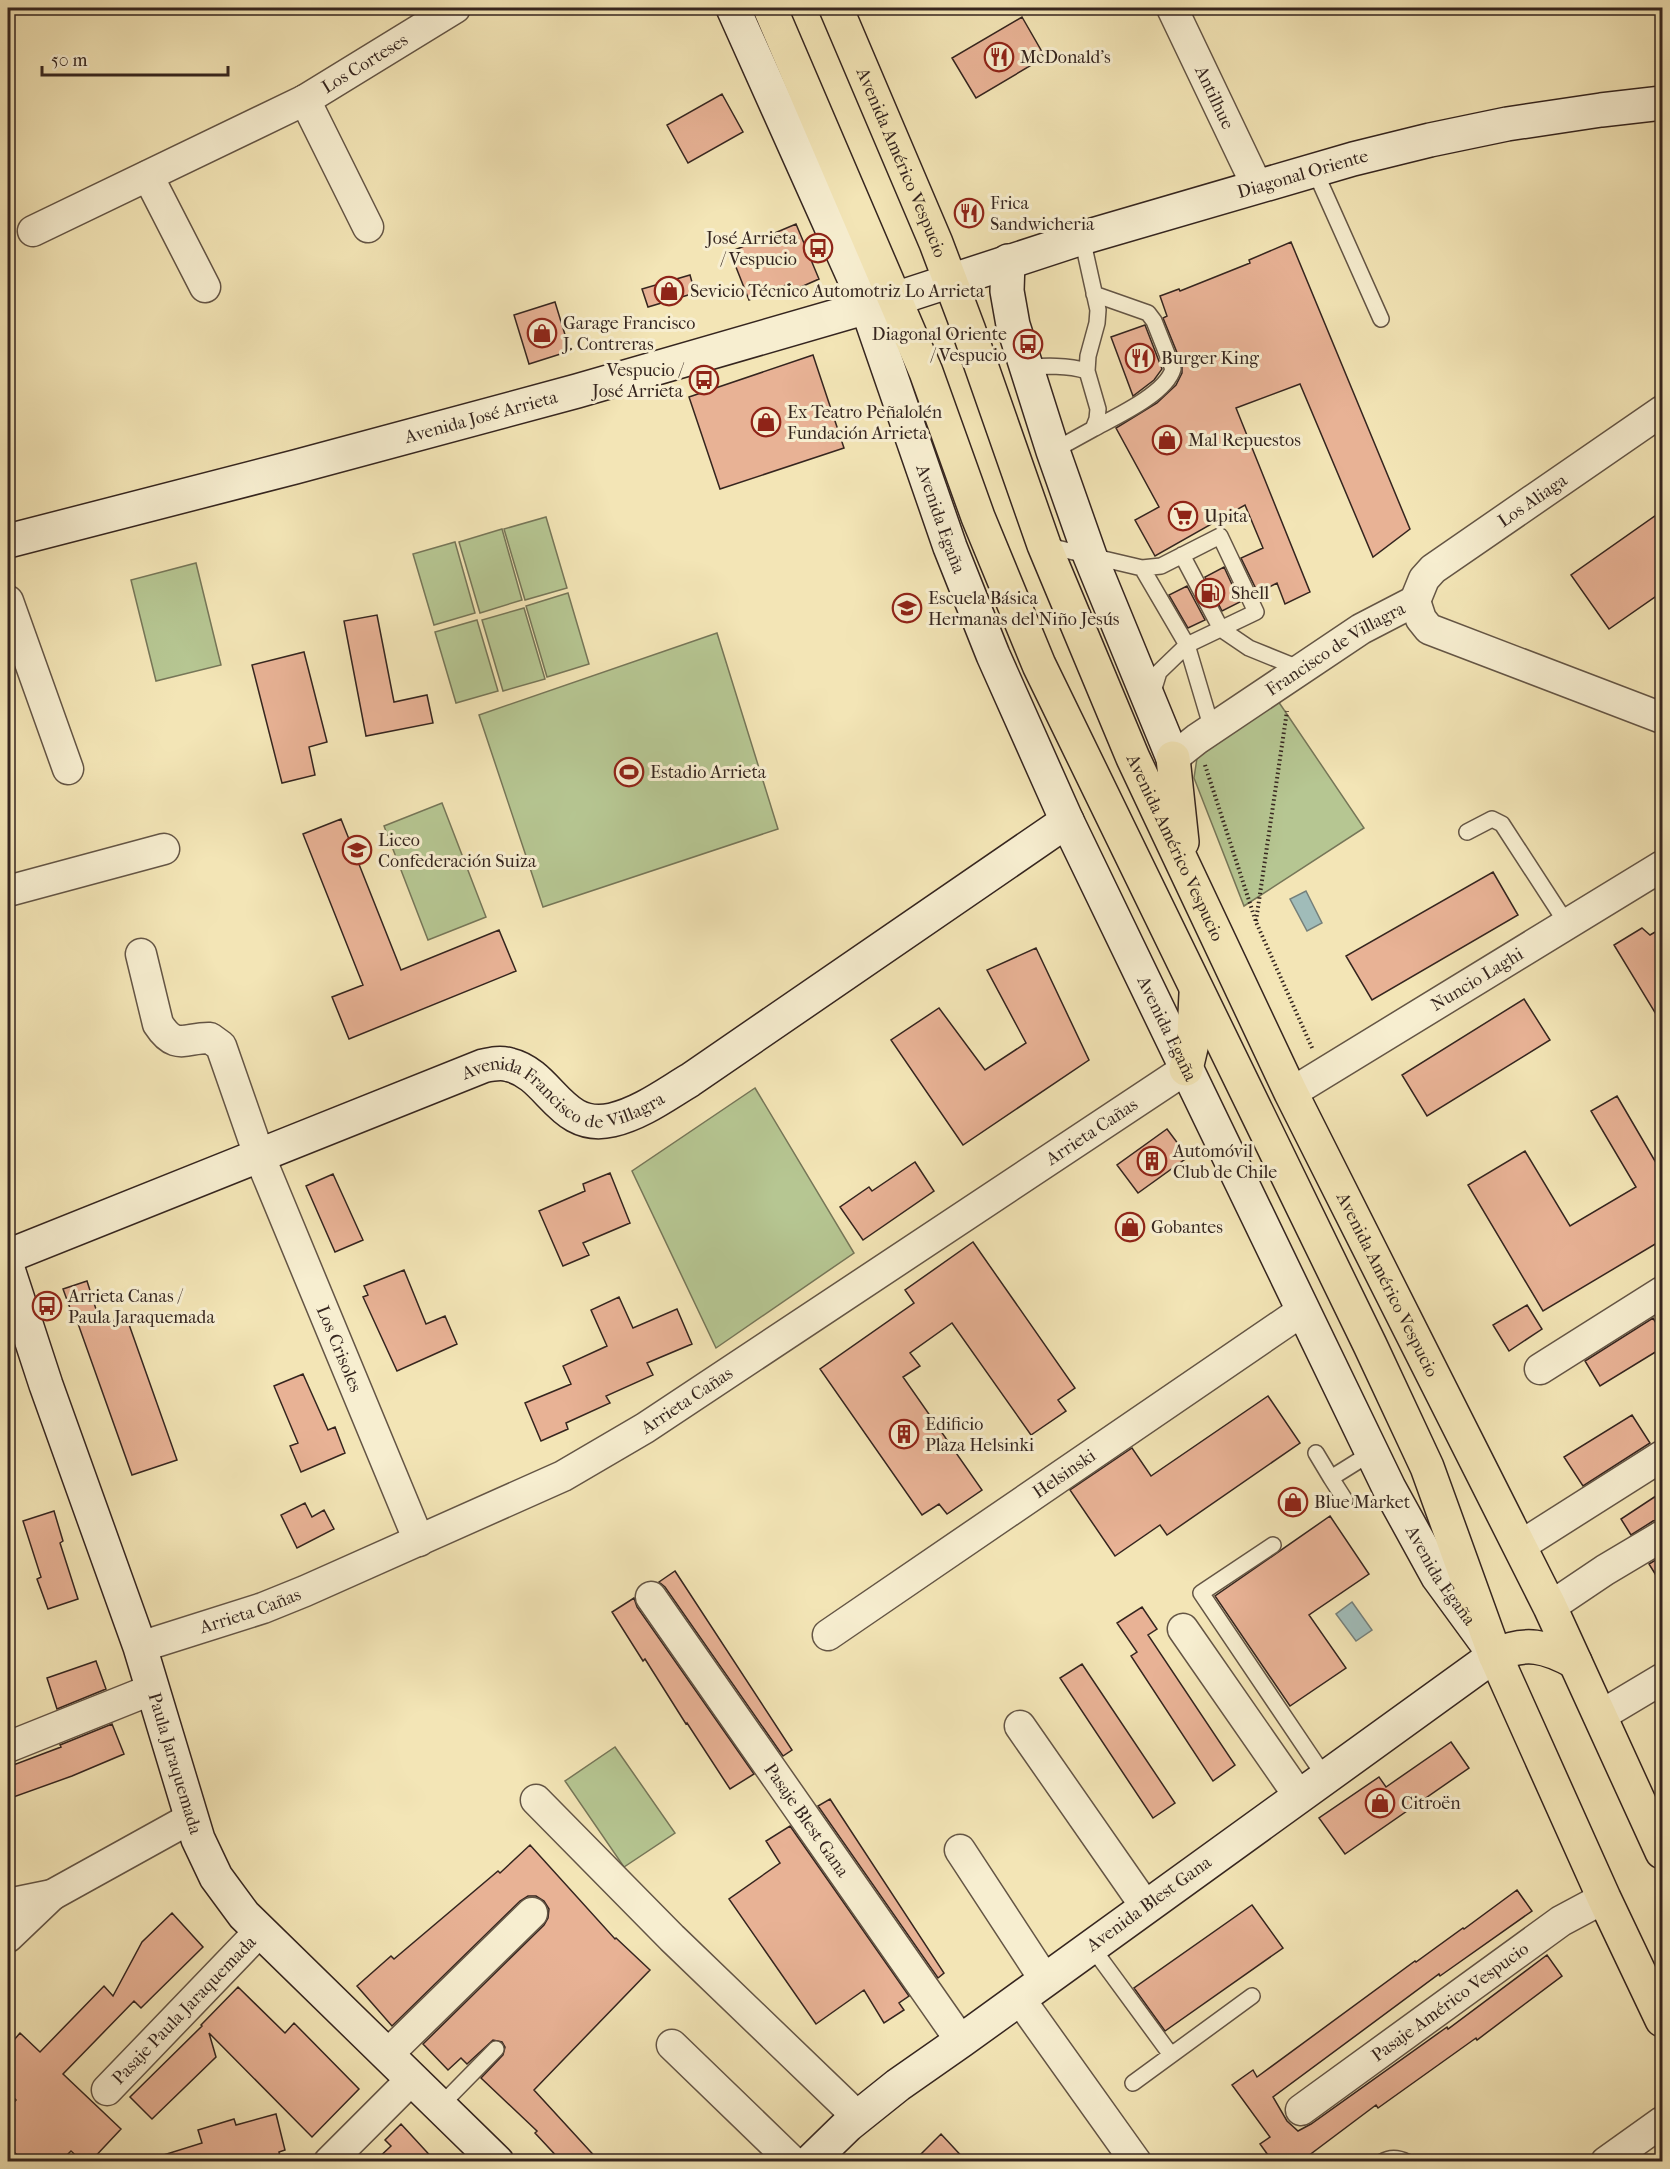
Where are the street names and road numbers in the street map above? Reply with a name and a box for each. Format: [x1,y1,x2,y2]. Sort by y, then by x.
street label: Los Corteses [318,29,412,98]
street label: Antilhue [1190,61,1239,132]
street label: Avenida Américo Vespucio [852,64,951,260]
street label: Diagonal Oriente [1235,145,1370,203]
street label: Avenida José Arrieta [401,386,560,448]
street label: Avenida Egaña [911,461,970,577]
street label: Los Aliaga [1494,469,1571,531]
street label: Francisco de Villagra [1262,597,1409,700]
street label: Avenida Américo Vespucio [1122,750,1228,944]
street label: Nuncio Laghi [1427,943,1528,1015]
street label: Avenida Egaña [1132,972,1202,1085]
street label: Avenida Francisco de Villagra [458,1053,669,1132]
street label: Arrieta Cañas [1041,1093,1142,1170]
street label: Avenida Américo Vespucio [1332,1188,1443,1381]
street label: Los Crisoles [312,1302,367,1395]
street label: Arrieta Cañas [636,1362,737,1439]
street label: Helsinski [1029,1444,1100,1502]
street label: Avenida Egaña [1401,1521,1481,1630]
street label: Arrieta Cañas [196,1583,304,1638]
street label: Paula Jaraquemada [144,1690,207,1837]
street label: Pasaje Blest Gana [760,1759,854,1881]
street label: Avenida Blest Gana [1082,1851,1216,1957]
street label: Pasaje Paula Jaraquemada [108,1931,261,2089]
street label: Pasaje Américo Vespucio [1367,1938,1532,2066]

